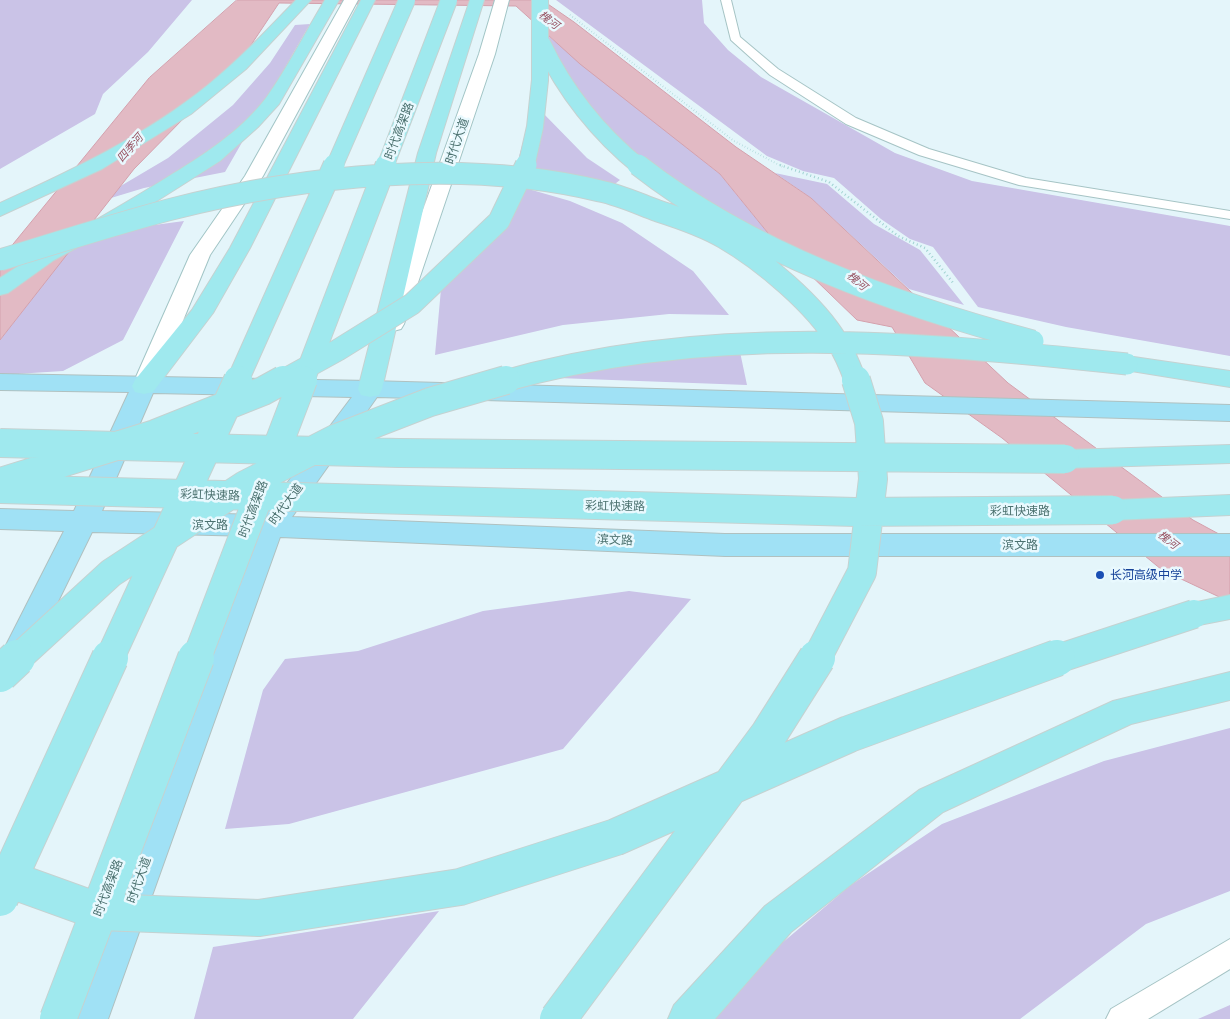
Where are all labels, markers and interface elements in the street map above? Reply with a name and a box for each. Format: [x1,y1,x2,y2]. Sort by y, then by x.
water label: 槐河 [536,8,562,32]
street label: 时代高架路 [382,100,416,162]
street label: 时代大道 [442,116,472,166]
water label: 四季河 [114,131,146,165]
water label: 槐河 [844,269,870,293]
street label: 时代高架路 [236,478,270,540]
street label: 时代大道 [266,480,306,528]
street label: 彩虹快速路 [180,487,240,503]
street label: 彩虹快速路 [585,498,645,514]
street label: 彩虹快速路 [990,504,1050,518]
street label: 滨文路 [192,518,228,532]
water label: 槐河 [1155,528,1181,552]
street label: 滨文路 [597,532,633,548]
street label: 滨文路 [1002,538,1038,552]
place label: 长河高级中学 [1110,568,1182,582]
marker: 长河高级中学 [1094,569,1106,581]
street label: 时代大道 [124,855,154,905]
street label: 时代高架路 [91,857,125,919]

